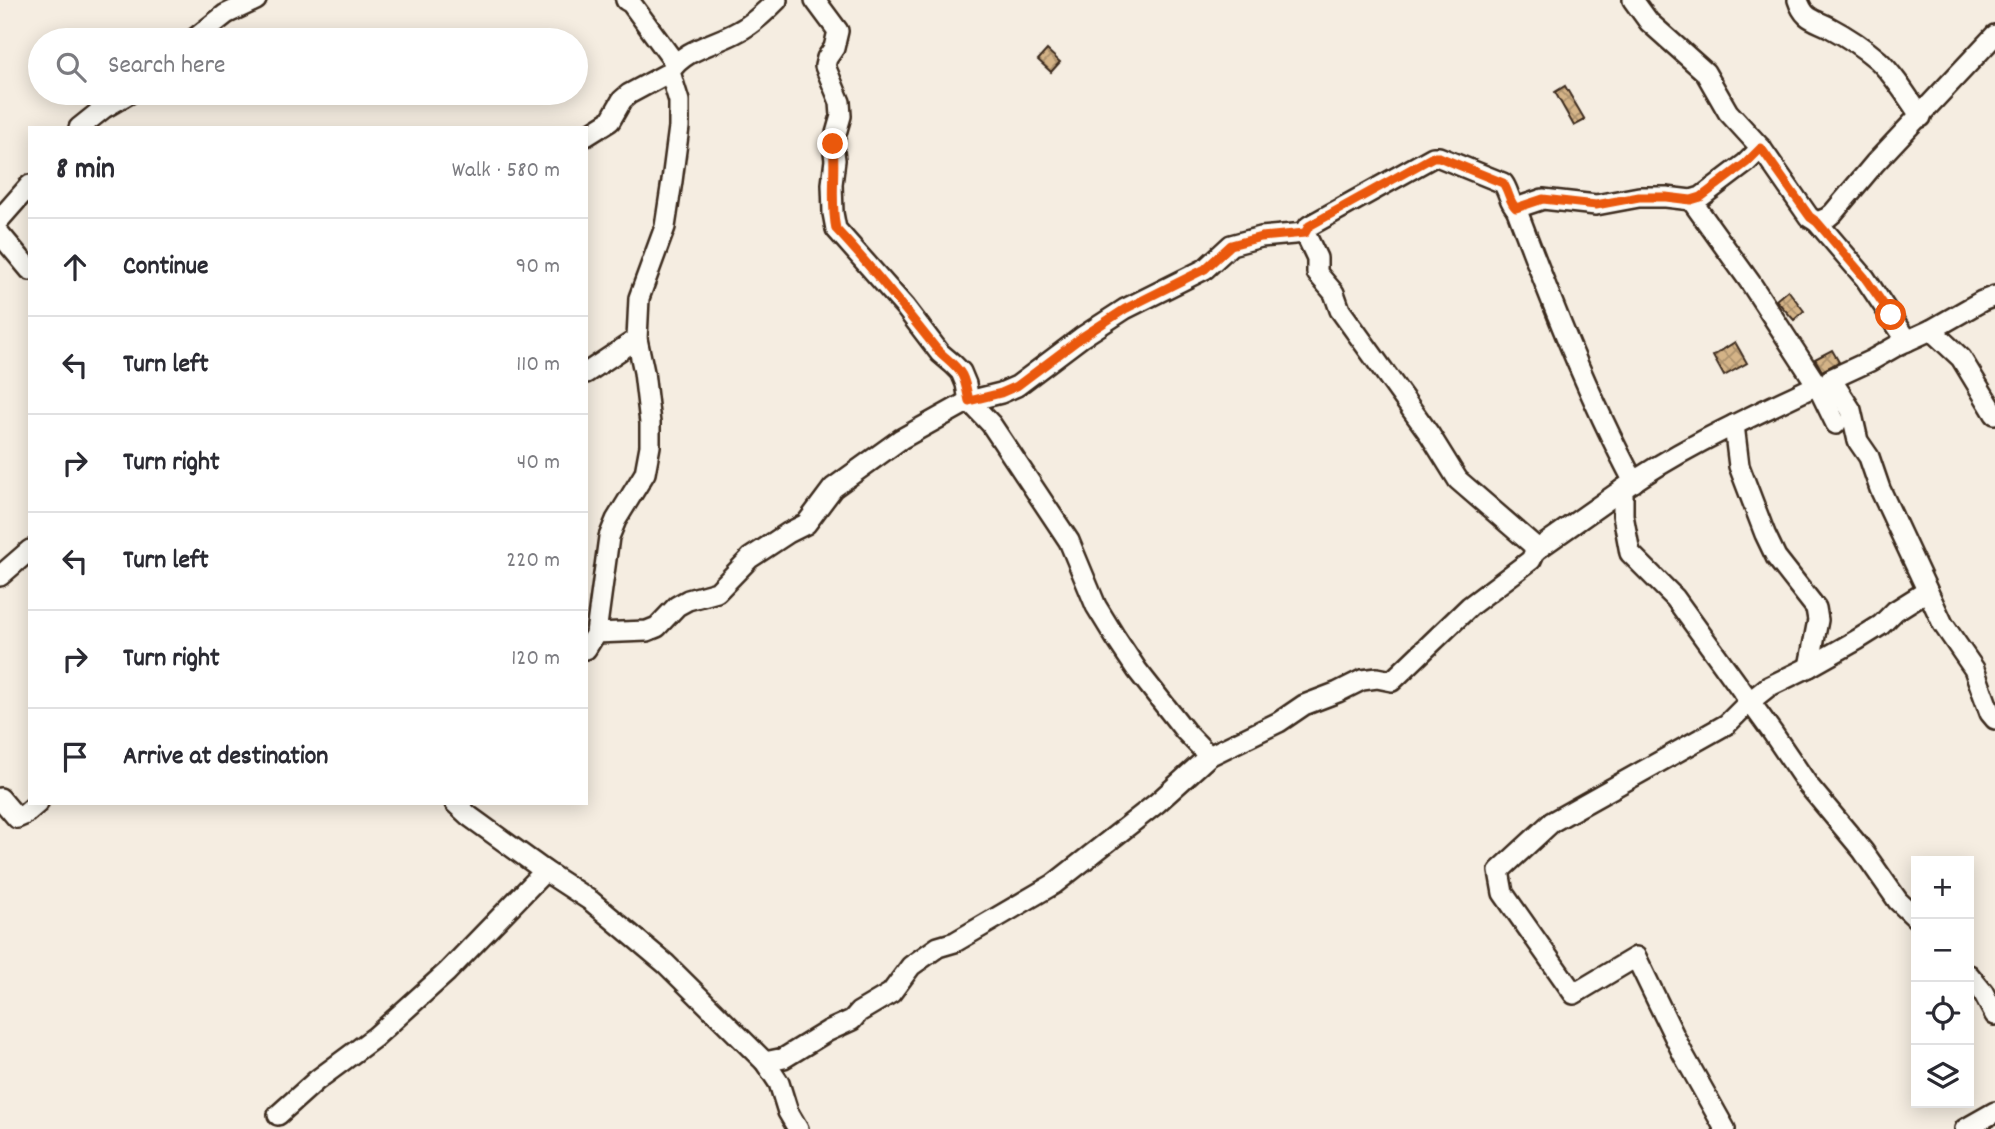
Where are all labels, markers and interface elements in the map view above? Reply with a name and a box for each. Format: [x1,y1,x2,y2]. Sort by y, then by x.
search box [28,28,588,105]
icon: search [52,48,90,86]
text: Search here [108,48,226,85]
route end [817,128,848,159]
text: 8 min [56,150,115,193]
text: Walk · 580 m [452,155,560,188]
icon: ahead [56,248,94,286]
text: Continue [123,249,208,286]
text: 90 m [516,251,560,284]
route start [1875,299,1906,330]
icon: left [56,346,94,384]
text: Turn left [123,347,209,384]
text: 110 m [516,349,560,382]
icon: right [56,444,94,482]
text: Turn right [123,445,220,482]
text: 40 m [517,447,560,480]
icon: left [56,542,94,580]
text: Turn left [123,543,209,580]
text: 220 m [506,545,560,578]
icon: right [56,640,94,678]
text: Turn right [123,641,220,678]
text: 120 m [511,643,560,676]
icon: arrive [56,738,94,776]
text: Arrive at destination [123,739,328,776]
map controls [1911,856,1974,1108]
button: + [1911,856,1974,919]
button: − [1911,919,1974,982]
button: locate [1911,982,1974,1045]
button: layers [1911,1045,1974,1108]

